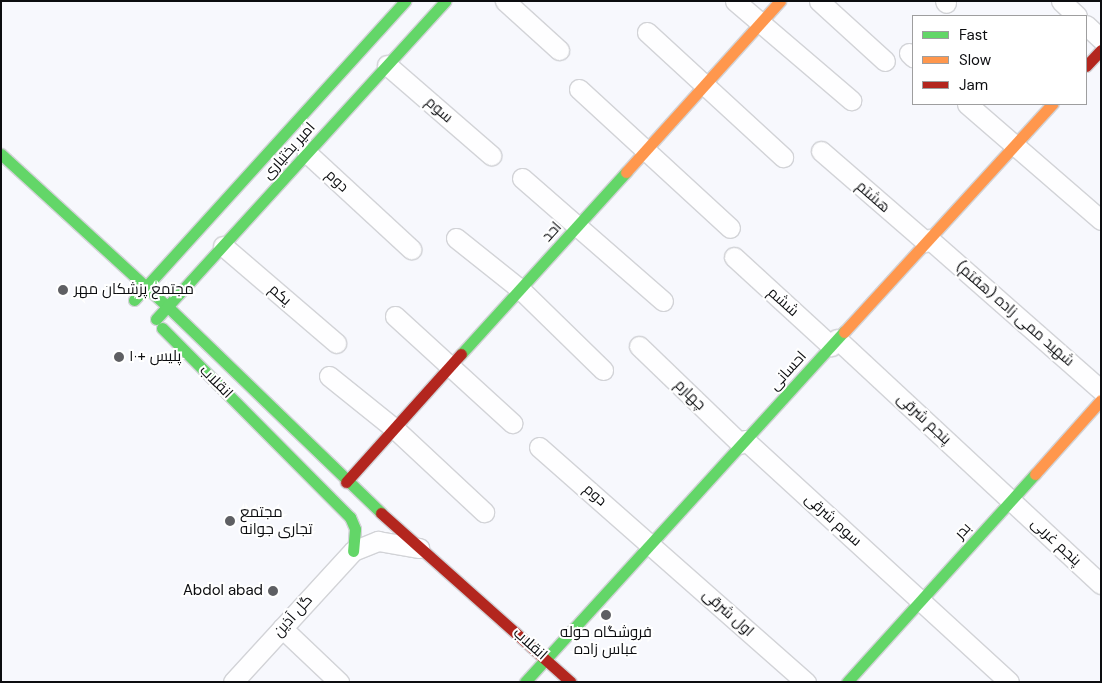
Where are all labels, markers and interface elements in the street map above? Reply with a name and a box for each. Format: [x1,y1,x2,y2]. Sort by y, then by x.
legend [912,15,1087,105]
text: Fast [959,25,988,45]
text: Slow [959,50,991,70]
text: Jam [959,75,988,95]
street label: سوم [422,93,456,127]
street label: امیر بختیاری [259,119,319,183]
street label: دوم [322,166,352,196]
street label: هشتم [852,177,894,217]
street label: احد [538,218,566,246]
street label: شهید ممی زاده (هفتم) [952,258,1078,370]
street label: یکم [265,280,295,310]
place label: مجتمع پزشکان مهر [74,281,194,299]
marker: مجتمع پزشکان مهر [56,283,70,297]
street label: ششم [764,284,802,320]
place label: پلیس +۱۰ [129,348,181,366]
street label: احسانی [766,348,810,394]
marker: پلیس +۱۰ [113,351,125,363]
street label: انقلاب [196,362,236,402]
street label: چهارم [671,376,709,414]
street label: پنجم شرقی [893,389,955,449]
street label: دوم [580,480,610,510]
street label: سوم شرقی [801,490,865,550]
place label: مجتمع تجاری جوانه [240,503,313,538]
street label: پنجم غربی [1027,514,1085,570]
marker: مجتمع تجاری جوانه [224,515,236,527]
street label: بدر [951,519,975,543]
place label: Abdol abad [183,582,263,600]
marker: Abdol abad [267,585,279,597]
street label: اول شرقی [699,585,757,641]
street label: گل آذین [269,591,317,641]
marker: فروشگاه حوله عباس زاده [600,609,612,621]
place label: فروشگاه حوله عباس زاده [560,623,652,658]
street label: انقلاب [509,624,551,664]

